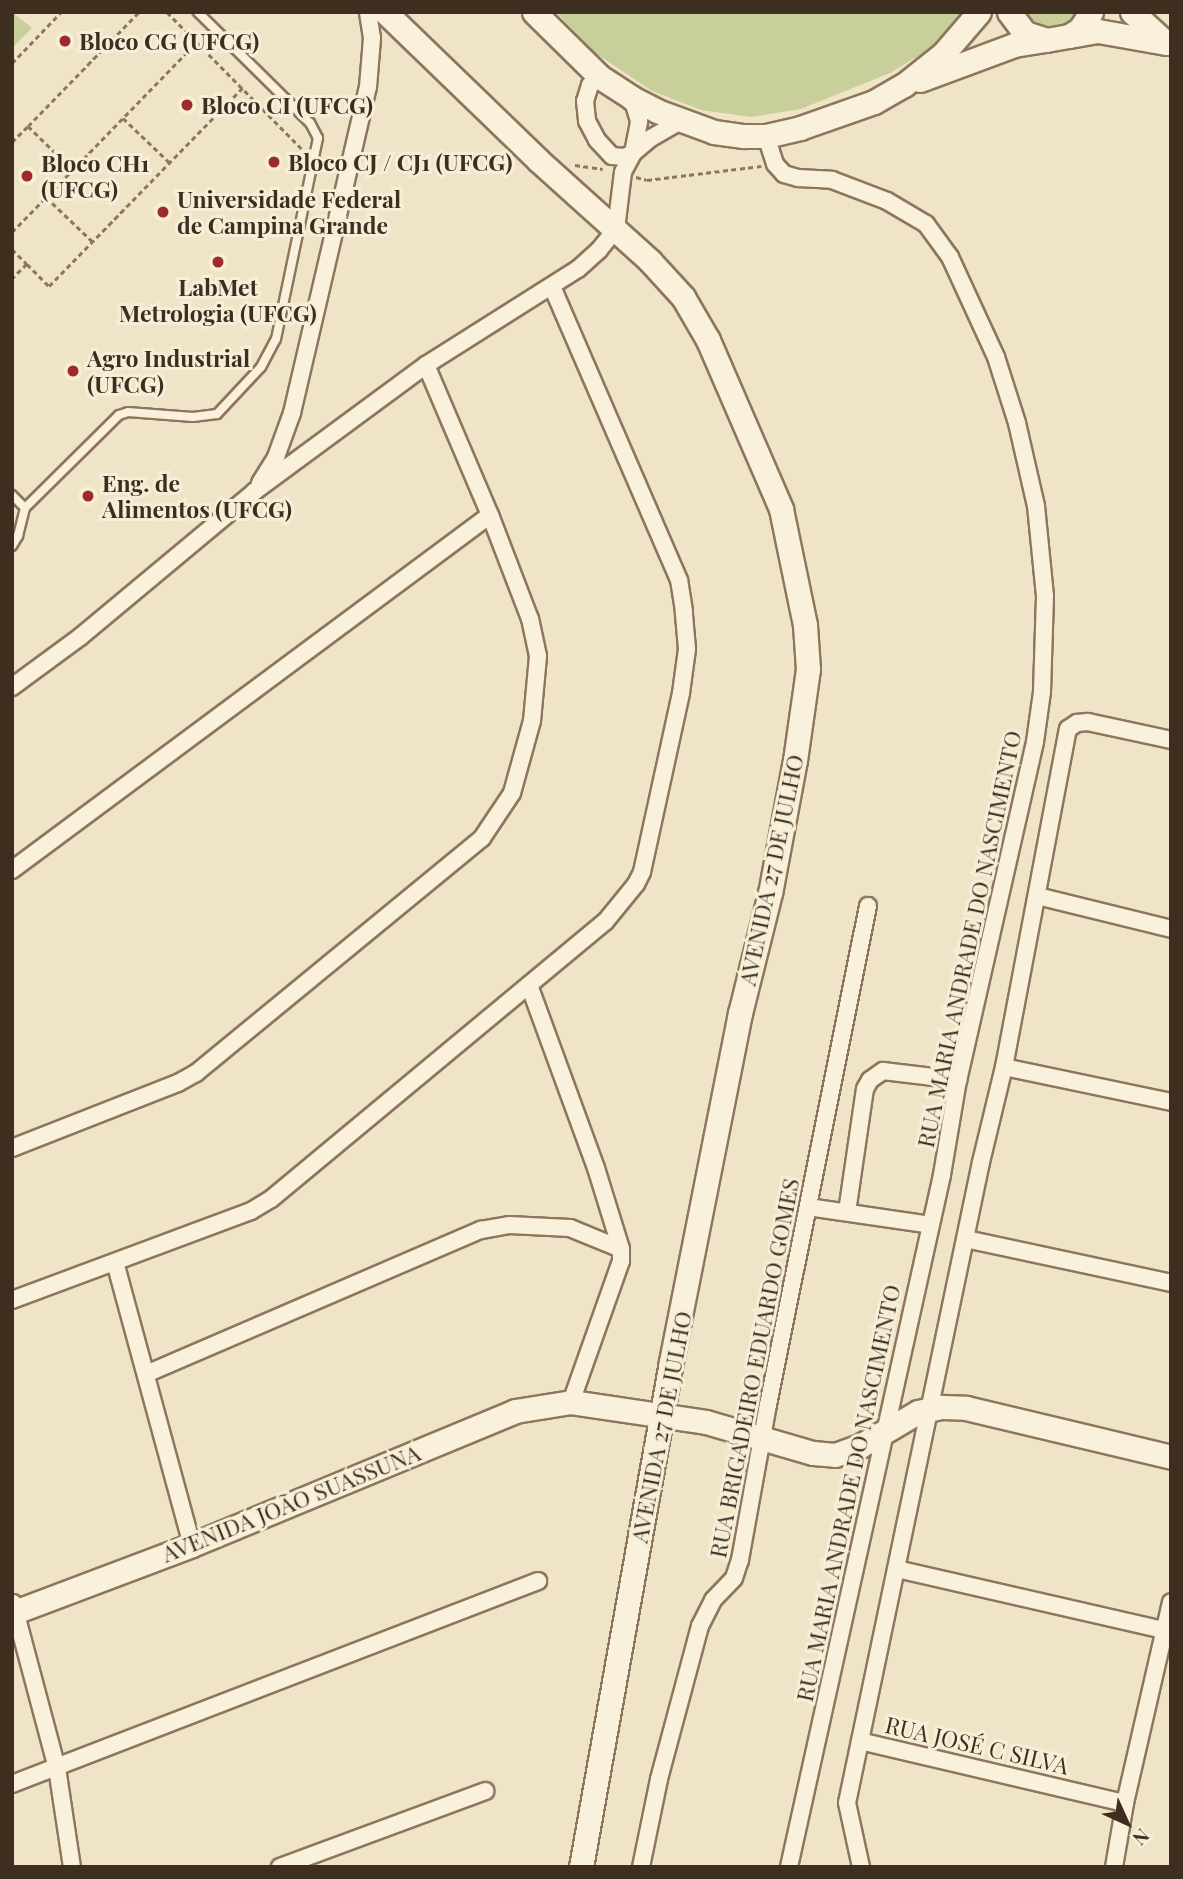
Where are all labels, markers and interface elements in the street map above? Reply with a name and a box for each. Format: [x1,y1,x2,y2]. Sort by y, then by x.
place label: Bloco CG (UFCG) [79,27,259,55]
marker: Bloco CG (UFCG) [57,33,73,49]
place label: Bloco CI (UFCG) [201,91,373,119]
marker: Bloco CI (UFCG) [179,97,195,113]
place label: Bloco CJ / CJ1 (UFCG) [288,148,512,176]
place label: Bloco CH1 (UFCG) [41,149,149,203]
marker: Bloco CJ / CJ1 (UFCG) [266,154,282,170]
marker: Bloco CH1 (UFCG) [19,168,35,184]
place label: Universidade Federal de Campina Grande [177,185,401,239]
marker: Universidade Federal de Campina Grande [155,204,171,220]
marker: LabMet Metrologia (UFCG) [210,254,226,270]
place label: LabMet Metrologia (UFCG) [119,273,317,327]
place label: Agro Industrial (UFCG) [87,344,250,398]
marker: Agro Industrial (UFCG) [65,363,81,379]
place label: Eng. de Alimentos (UFCG) [102,469,292,523]
marker: Eng. de Alimentos (UFCG) [80,488,96,504]
street label: RUA MARIA ANDRADE DO NASCIMENTO [911,728,1027,1150]
street label: AVENIDA 27 DE JULHO [733,752,809,988]
street label: RUA BRIGADEIRO EDUARDO GOMES [704,1176,804,1560]
street label: RUA MARIA ANDRADE DO NASCIMENTO [790,1282,906,1704]
street label: AVENIDA 27 DE JULHO [625,1309,697,1545]
street label: AVENIDA JOÃO SUASSUNA [158,1438,424,1568]
street label: RUA JOSÉ C SILVA [883,1710,1071,1780]
north arrow [1092,1788,1162,1858]
text: N [1128,1824,1156,1852]

